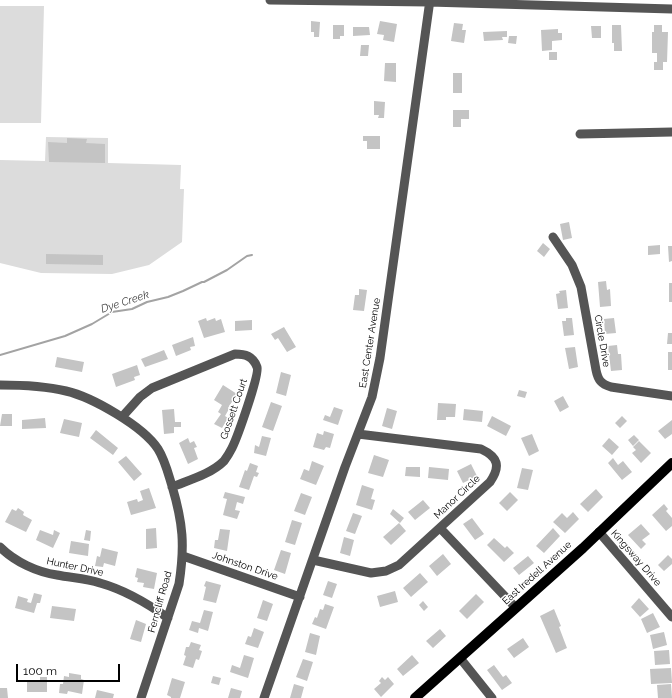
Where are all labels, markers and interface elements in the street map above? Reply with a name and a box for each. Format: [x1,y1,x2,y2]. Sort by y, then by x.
water label: Dye Creek [99,288,151,316]
street label: East Center Avenue [357,297,383,389]
street label: Circle Drive [592,314,612,368]
street label: Gossett Court [218,377,250,441]
street label: Manor Circle [432,473,482,521]
street label: Kingsway Drive [608,527,664,589]
street label: East Iredell Avenue [500,539,574,607]
street label: Johnston Drive [211,549,279,583]
street label: Hunter Drive [45,555,105,579]
street label: Ferncliff Road [145,570,175,634]
scale bar [18,656,122,682]
text: 100 m [23,664,57,678]

